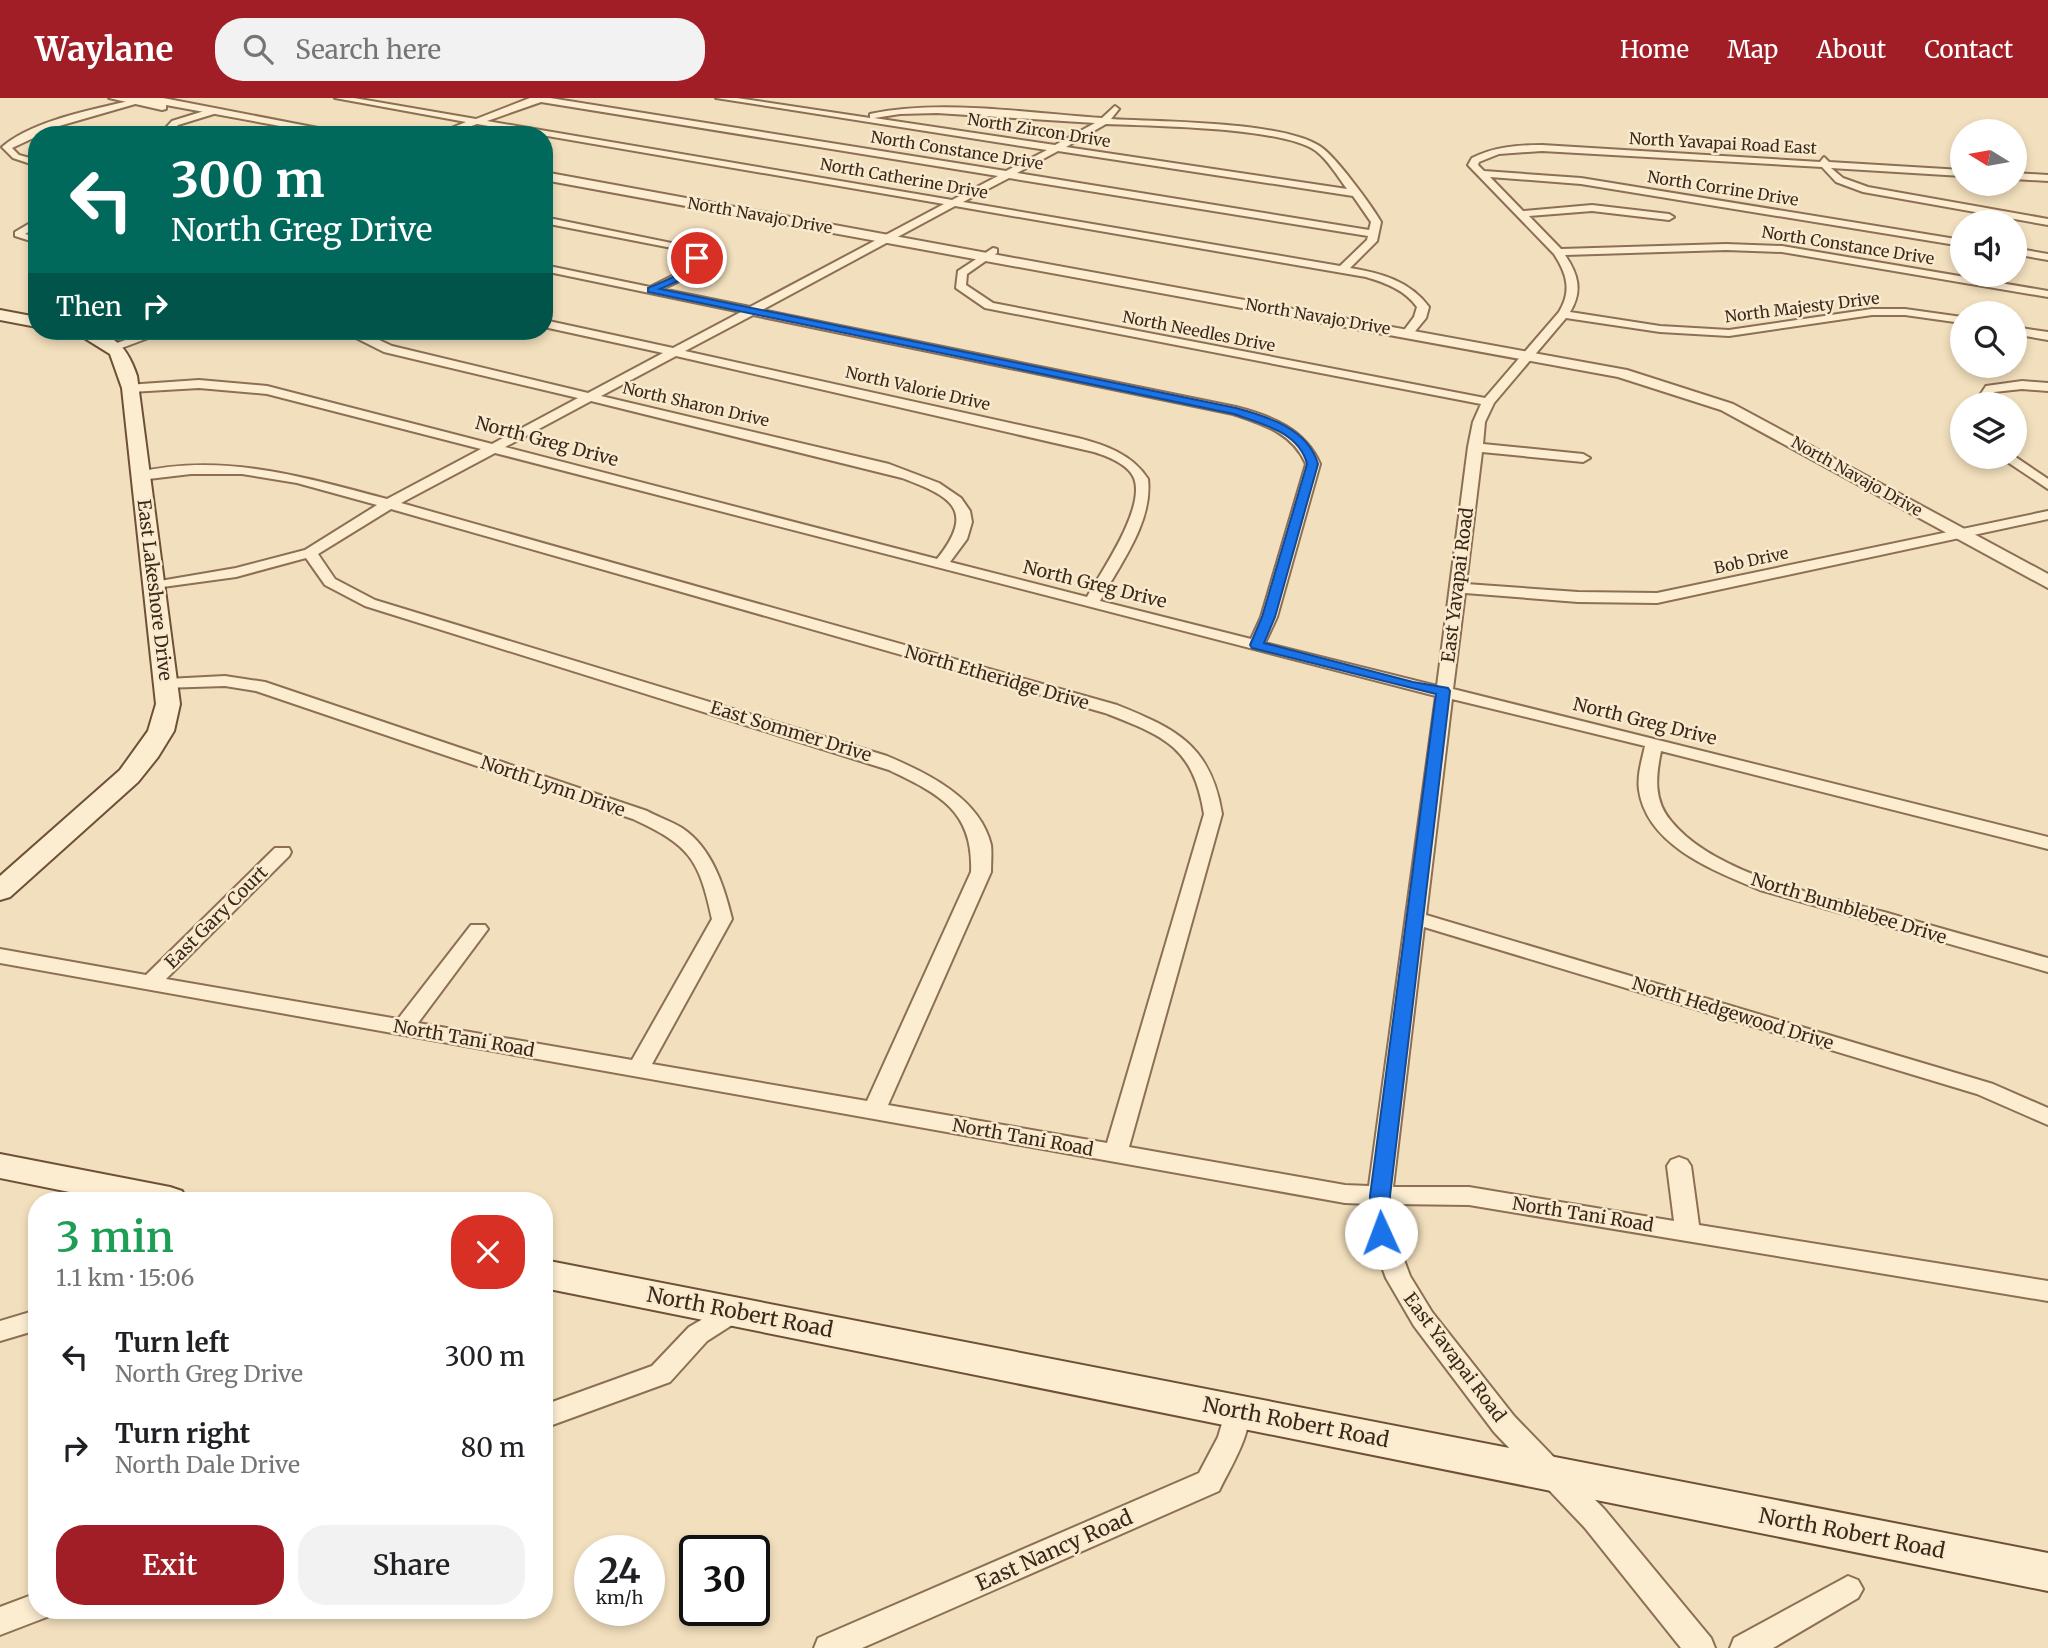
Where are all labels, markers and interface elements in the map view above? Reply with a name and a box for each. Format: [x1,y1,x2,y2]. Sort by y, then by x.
search box [215,18,705,81]
text: Waylane [35,29,173,70]
icon: search [239,30,277,68]
text: Search here [295,33,441,66]
text: Home [1620,34,1689,65]
text: Map [1727,34,1778,65]
text: About [1816,34,1886,65]
text: Contact [1924,34,2013,65]
street label: North Zircon Drive [966,109,1112,151]
north arrow [1950,119,2026,196]
map controls [1950,119,2027,469]
street label: North Constance Drive [869,126,1045,174]
street label: North Yavapai Road East [1629,128,1818,158]
text: 300 m [171,149,325,210]
street label: North Catherine Drive [819,153,989,203]
icon: left [56,154,147,245]
street label: North Corrine Drive [1646,166,1800,210]
street label: North Navajo Drive [686,192,834,238]
text: North Greg Drive [171,210,433,250]
button: sound [1950,210,2027,287]
street label: North Constance Drive [1760,221,1936,269]
pin [667,228,727,288]
icon: arrive [678,239,716,277]
icon: right [136,287,174,325]
street label: North Majesty Drive [1724,288,1880,326]
text: Then [56,290,122,323]
street label: North Navajo Drive [1244,293,1392,339]
button: search [1950,301,2027,378]
street label: North Needles Drive [1121,306,1277,356]
street label: North Valorie Drive [844,362,992,414]
street label: North Sharon Drive [621,377,771,431]
button: layers [1950,392,2027,469]
street label: North Greg Drive [473,411,621,471]
street label: North Navajo Drive [1788,432,1926,520]
street label: East Lakeshore Drive [132,498,178,682]
street label: East Yavapai Road [1436,506,1478,664]
street label: Bob Drive [1712,542,1790,578]
street label: North Greg Drive [1021,555,1169,613]
street label: North Etheridge Drive [902,640,1092,714]
street label: North Greg Drive [1571,692,1719,750]
street label: East Sommer Drive [708,696,874,766]
street label: North Lynn Drive [478,751,628,821]
street label: East Gary Court [160,861,272,973]
street label: North Bumblebee Drive [1748,867,1950,949]
street label: North Hedgewood Drive [1630,971,1836,1055]
street label: North Tani Road [392,1014,537,1062]
street label: North Tani Road [951,1113,1096,1161]
street label: North Tani Road [1511,1191,1656,1237]
position arrow [1344,1196,1418,1270]
text: 3 min [56,1211,174,1263]
button: close [451,1215,525,1289]
text: 1.1 km · 15:06 [56,1263,194,1292]
street label: North Robert Road [645,1281,836,1343]
street label: East Yavapai Road [1399,1288,1511,1426]
text: Turn left [115,1326,229,1359]
icon: left [56,1338,94,1376]
text: 300 m [445,1340,525,1373]
text: North Greg Drive [115,1359,303,1388]
street label: North Robert Road [1201,1391,1392,1453]
text: Turn right [115,1417,250,1450]
icon: right [56,1429,94,1467]
text: 80 m [461,1431,525,1464]
text: North Dale Drive [115,1450,300,1479]
street label: North Robert Road [1757,1502,1948,1564]
street label: East Nancy Road [971,1503,1137,1597]
button: Exit [56,1525,284,1605]
button: Share [298,1525,525,1605]
speed limit sign: 30 [679,1535,770,1626]
text: 24 [598,1549,641,1593]
text: km/h [596,1586,643,1609]

